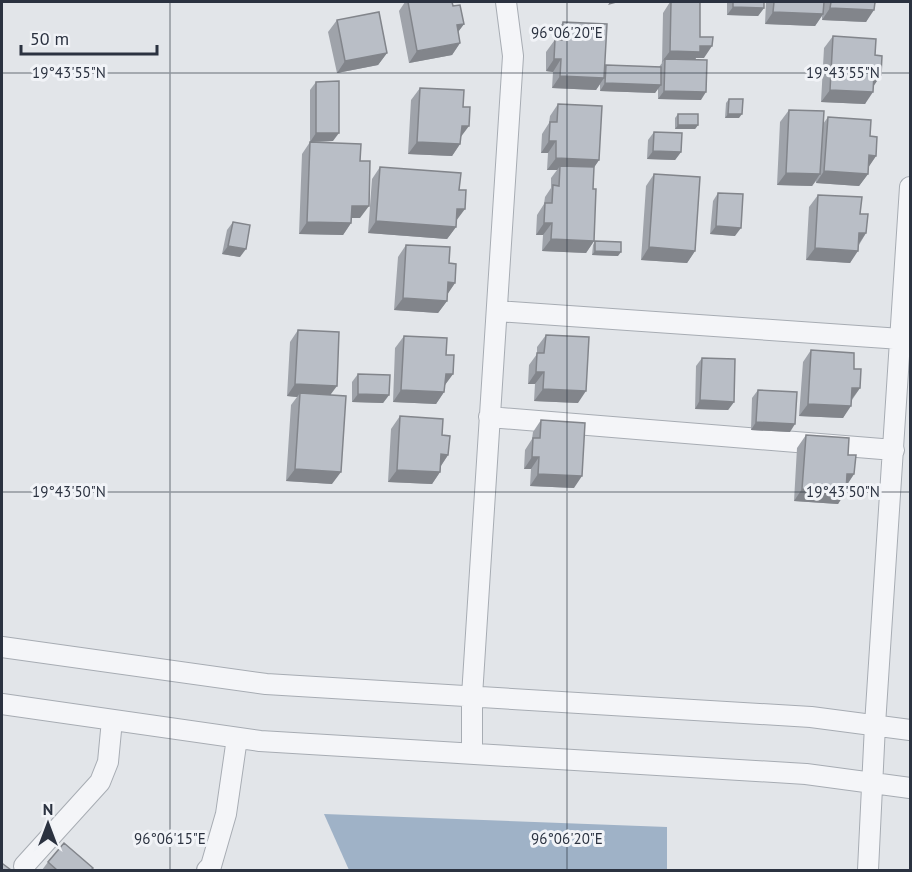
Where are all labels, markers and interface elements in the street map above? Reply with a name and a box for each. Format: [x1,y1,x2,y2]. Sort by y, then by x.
scale bar [21,18,158,56]
text: 96°06'20"E [531,23,603,42]
text: 50 m [30,27,69,50]
text: 19°43'55"N [32,63,106,82]
text: 19°43'55"N [806,63,880,82]
text: 19°43'50"N [32,482,106,501]
text: 19°43'50"N [806,482,880,501]
north arrow [18,794,78,854]
text: N [43,799,53,819]
text: 96°06'15"E [134,829,206,848]
text: 96°06'20"E [531,829,603,848]

